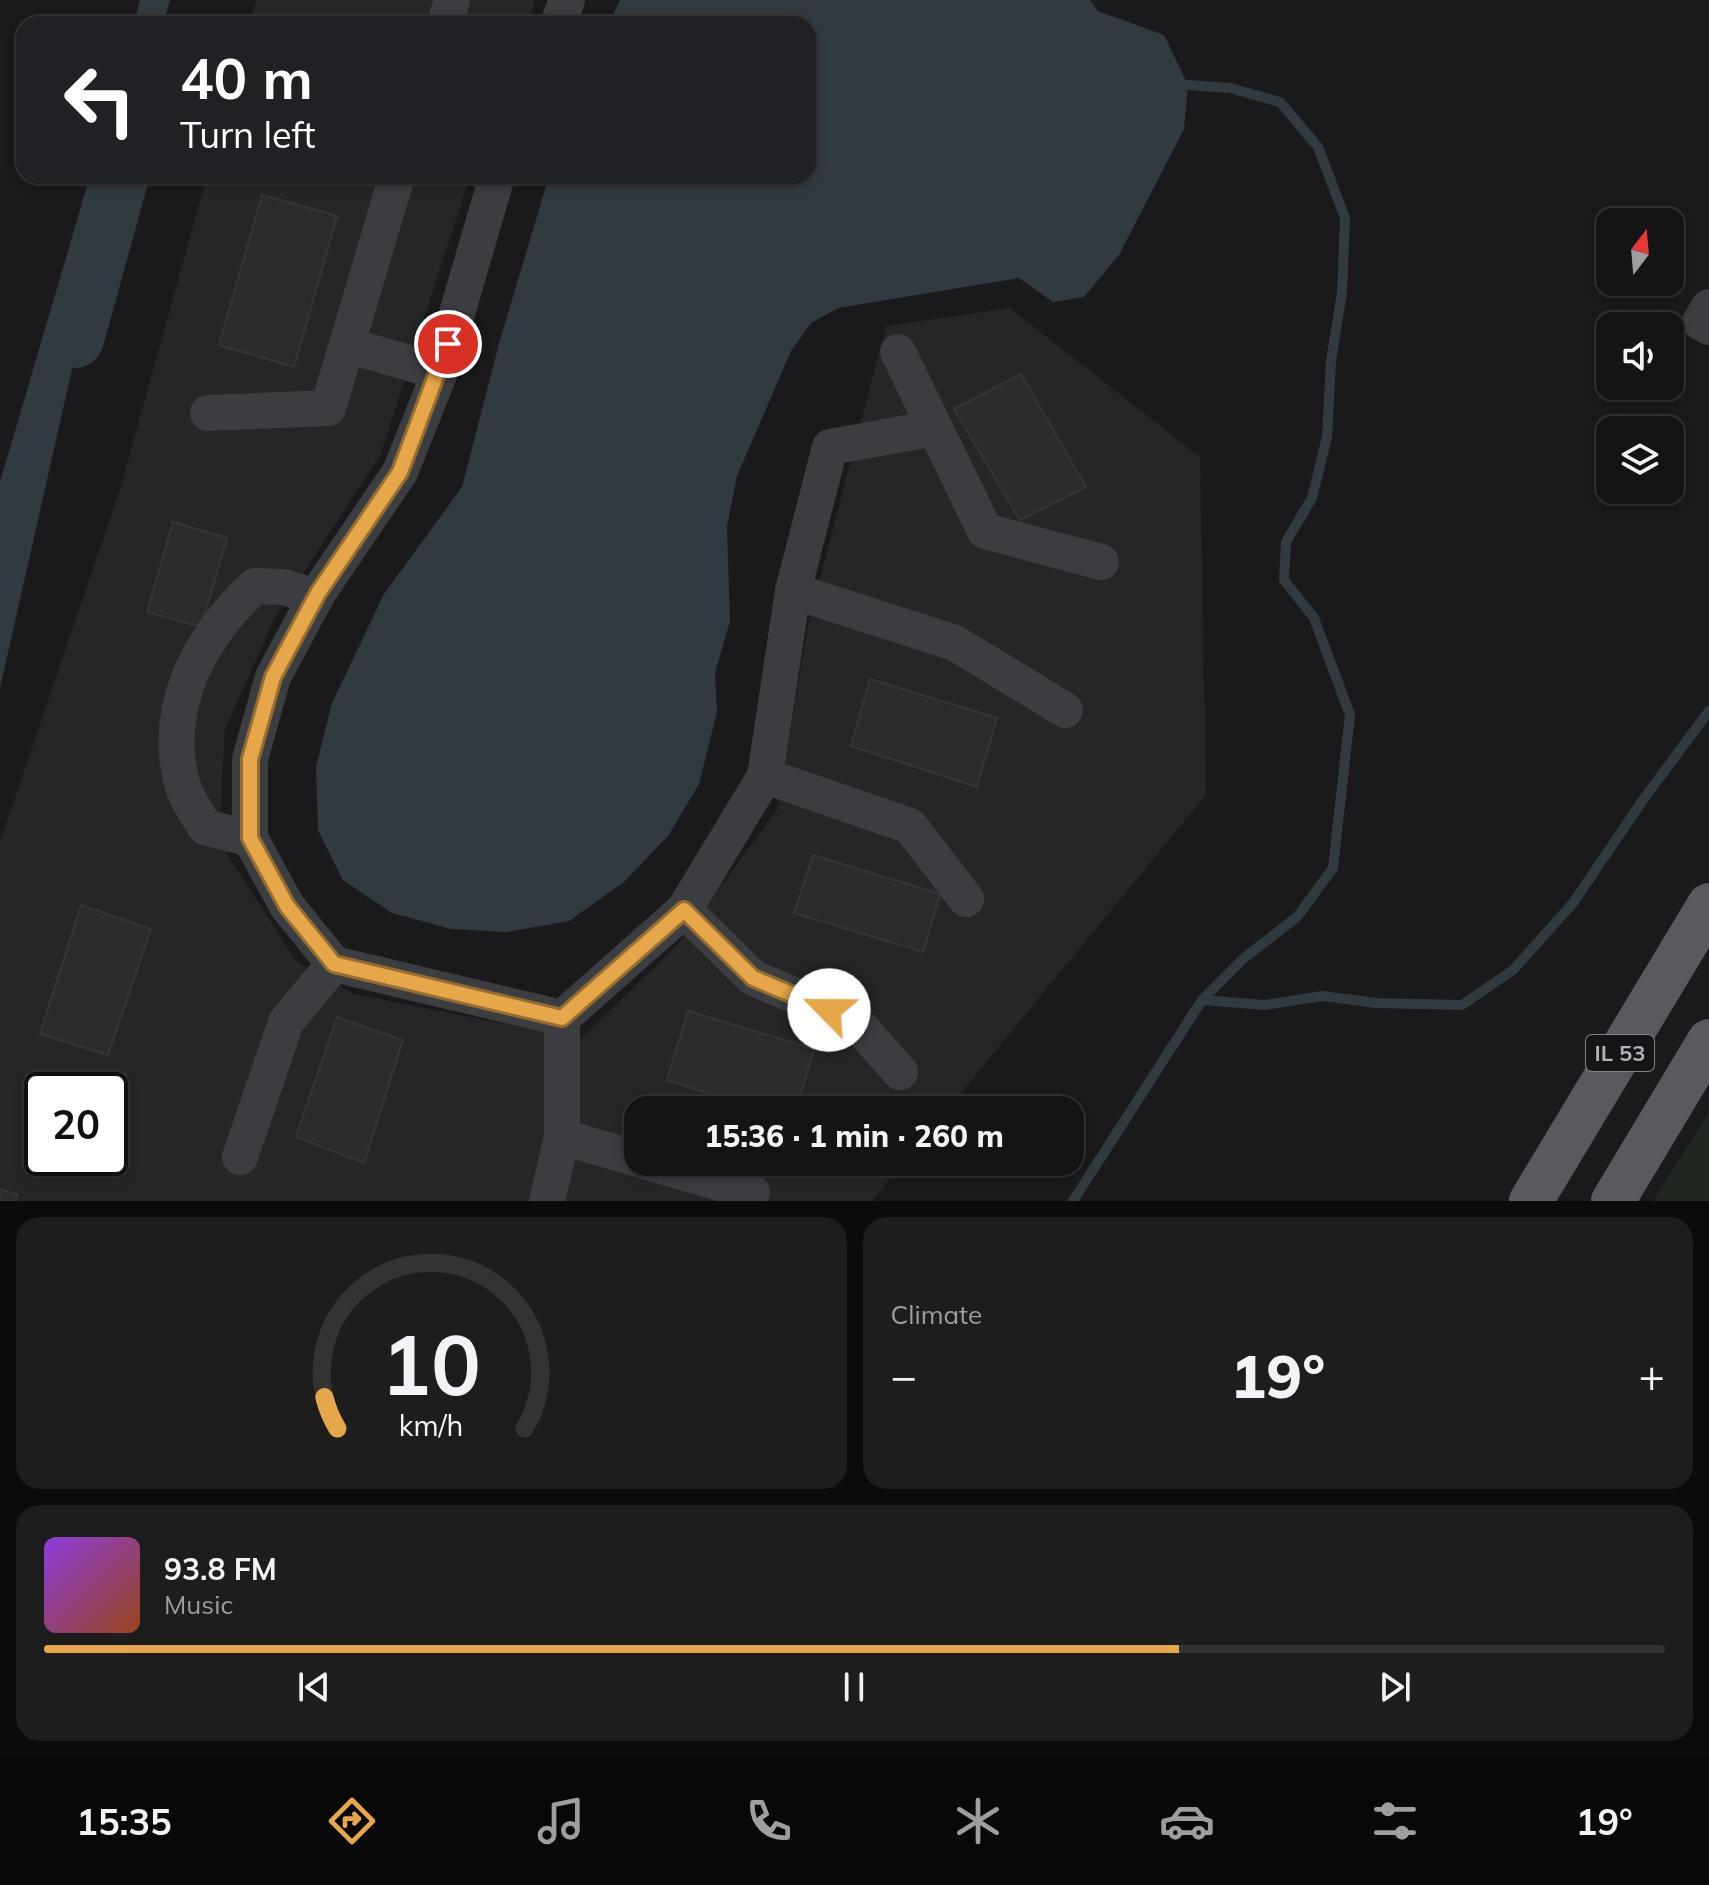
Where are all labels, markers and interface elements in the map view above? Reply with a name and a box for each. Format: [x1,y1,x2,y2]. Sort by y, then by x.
text: 40 m [180,43,313,113]
icon: left [48,48,152,152]
text: Turn left [180,112,316,157]
north arrow [1596,208,1684,296]
map controls [1596,208,1684,504]
pin [414,310,482,378]
button: sound [1596,312,1684,400]
icon: arrive [426,322,470,366]
button: layers [1596,416,1684,504]
position arrow [787,968,871,1052]
road number: IL 53 [1586,1035,1654,1071]
speed limit sign: 20 [24,1072,128,1176]
text: 15:36 · 1 min · 260 m [704,1117,1004,1155]
text: Climate [891,1298,982,1331]
text: 10 [381,1311,481,1416]
text: 19° [1230,1338,1325,1413]
text: − [891,1348,917,1403]
text: + [1639,1348,1665,1403]
text: km/h [399,1407,464,1443]
text: 93.8 FM [164,1550,277,1588]
text: Music [164,1588,233,1621]
icon: previous [292,1665,336,1709]
icon: pause [832,1665,876,1709]
icon: next [1373,1665,1417,1709]
icon: directions [324,1793,380,1849]
icon: music [533,1793,589,1849]
icon: phone [741,1793,797,1849]
icon: climate [950,1793,1006,1849]
icon: car [1159,1793,1215,1849]
icon: filters [1367,1793,1423,1849]
text: 15:35 [76,1799,172,1844]
text: 19° [1576,1799,1633,1844]

